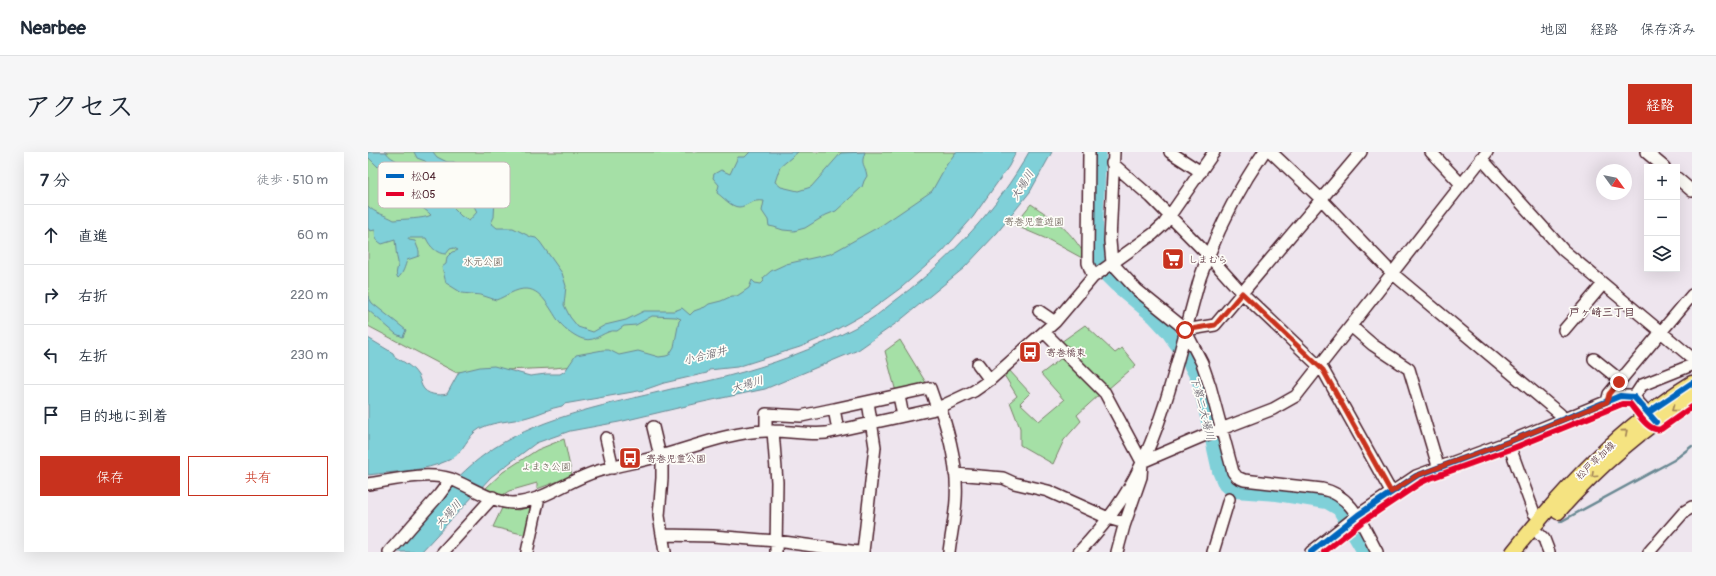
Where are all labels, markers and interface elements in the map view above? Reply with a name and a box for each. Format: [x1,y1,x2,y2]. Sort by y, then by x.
text: Nearbee [20,16,86,40]
text: 地図 [1540,21,1568,38]
text: 経路 [1590,21,1618,38]
text: 保存済み [1640,21,1696,38]
button: 経路 [1628,84,1692,124]
text: アクセス [24,90,134,125]
legend [378,162,510,208]
north arrow [1596,164,1632,200]
map controls [1644,164,1680,272]
button: + [1644,164,1680,200]
water label: 大場川 [1008,168,1037,203]
text: 7 分 [40,170,70,191]
text: 松04 [411,170,437,183]
text: 徒歩 · 510 m [257,172,328,188]
text: 松05 [411,188,436,201]
button: − [1644,200,1680,236]
park label: 寄巻児童遊園 [1004,216,1064,228]
icon: ahead [40,224,62,246]
text: 直進 [78,227,108,246]
text: 60 m [297,227,328,243]
button: layers [1644,236,1680,272]
supermarket icon: しまむら [1160,246,1186,272]
place label: しまむら [1188,254,1228,266]
park label: 水元公園 [463,256,503,268]
icon: right [40,284,62,306]
text: 右折 [78,287,108,306]
text: 220 m [290,287,328,303]
district label: 戸ヶ崎三丁目 [1569,306,1635,319]
route start [1176,321,1194,339]
bus stop icon: 寄巻橋東 [1017,339,1043,365]
icon: left [40,344,62,366]
water label: 小合溜井 [682,344,729,367]
text: 左折 [78,347,108,366]
text: 230 m [291,347,328,363]
place label: 寄巻橋東 [1046,347,1086,359]
water label: 大場川 [729,373,765,396]
route end [1610,373,1628,391]
water label: 下第二大場川 [1188,375,1217,442]
icon: arrive [40,404,62,426]
one-way arrow [1671,404,1678,411]
text: 目的地に到着 [78,407,168,426]
one-way arrow [1621,429,1628,436]
street label: 松戸草加線 [1574,439,1618,482]
bus stop icon: 寄巻児童公園 [617,445,643,471]
place label: 寄巻児童公園 [646,453,706,465]
button: 保存 [40,456,180,496]
button: 共有 [188,456,328,496]
park label: よまき公園 [521,461,571,473]
one-way arrow [1592,470,1599,477]
water label: 大場川 [433,498,464,531]

